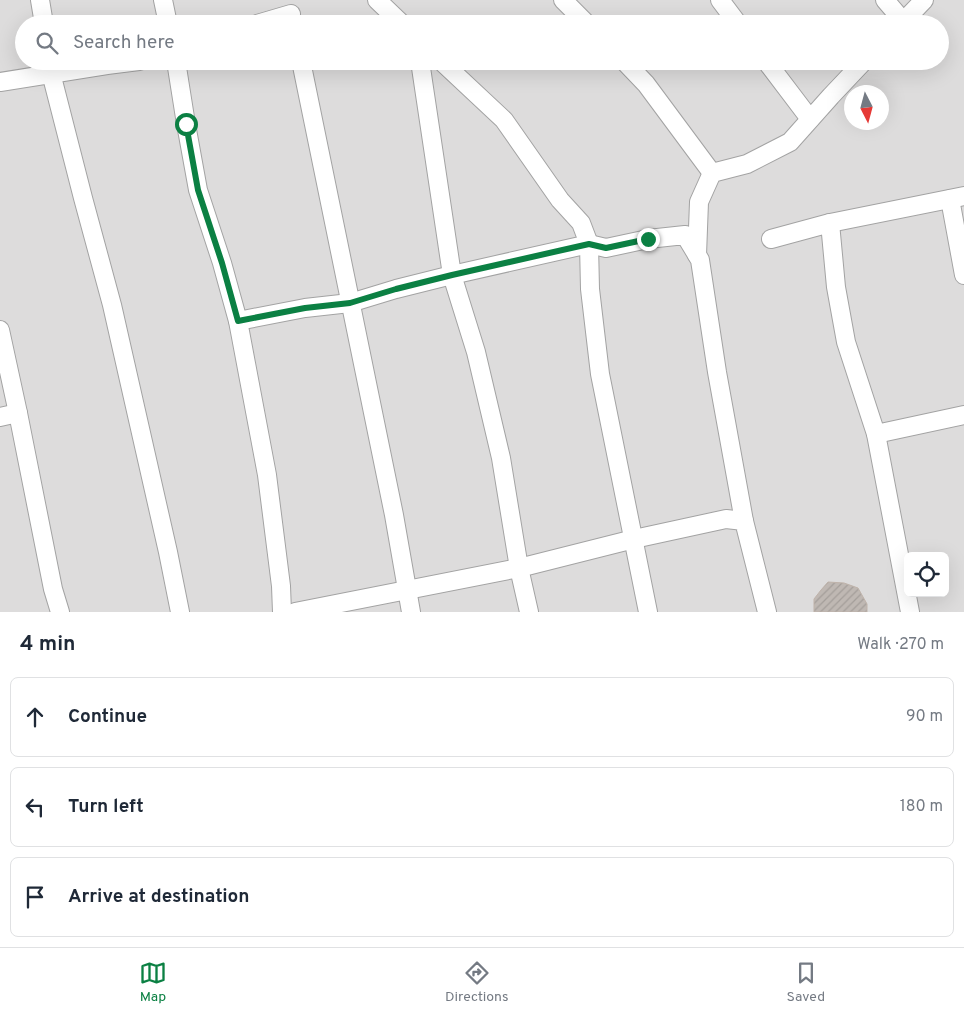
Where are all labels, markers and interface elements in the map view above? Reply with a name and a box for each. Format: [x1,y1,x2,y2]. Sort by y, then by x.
search box [15,15,949,70]
icon: search [33,29,61,57]
text: Search here [73,31,175,55]
north arrow [844,85,889,130]
route start [175,113,198,136]
route end [637,228,660,251]
map controls [904,552,949,597]
button: locate [904,552,949,597]
text: 4 min [20,631,76,658]
text: Walk · 270 m [857,635,944,655]
icon: ahead [21,703,49,731]
text: Continue [68,705,147,729]
text: 90 m [906,707,943,727]
icon: left [21,793,49,821]
text: Turn left [68,795,144,819]
text: 180 m [900,797,943,817]
icon: arrive [21,883,49,911]
text: Arrive at destination [68,885,249,909]
tab: Map [139,959,167,1006]
tab: Directions [445,959,509,1006]
tab: Saved [787,959,825,1006]

